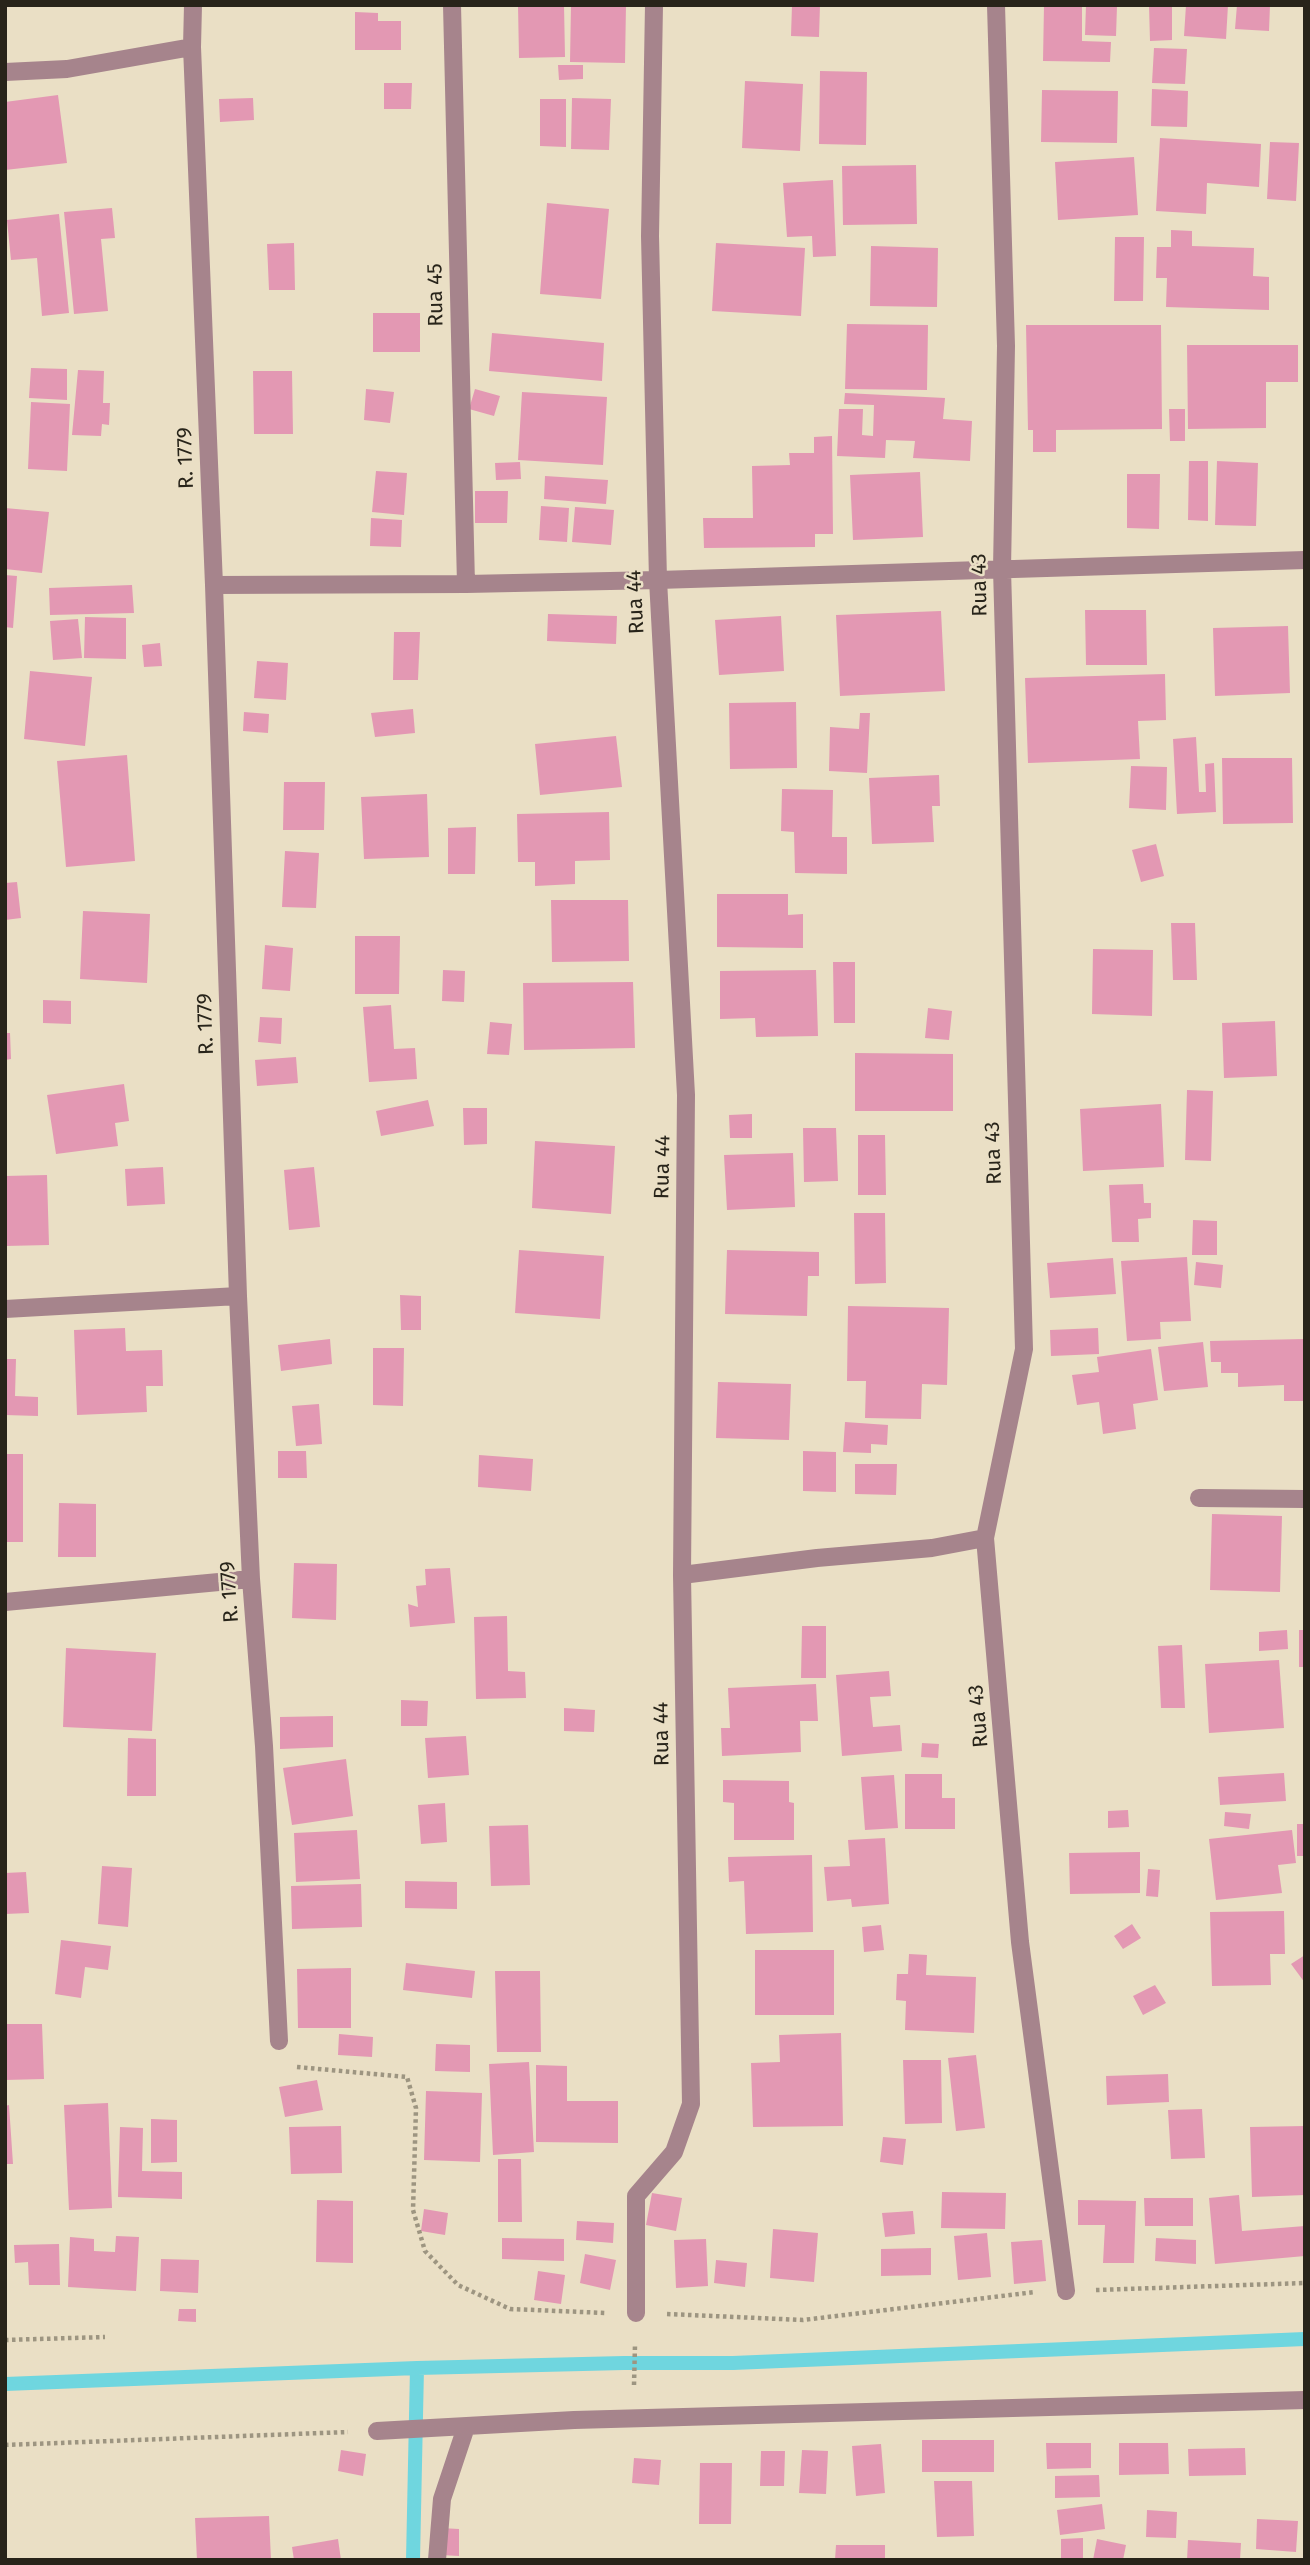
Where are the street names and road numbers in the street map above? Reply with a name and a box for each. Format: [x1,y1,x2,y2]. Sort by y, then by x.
street label: Rua 45 [423,263,449,327]
street label: R. 1779 [172,427,200,489]
street label: Rua 43 [967,553,993,617]
street label: Rua 44 [622,569,650,635]
street label: R. 1779 [192,993,220,1055]
street label: Rua 43 [980,1121,1008,1185]
street label: Rua 44 [650,1135,676,1199]
street label: R. 1779 [215,1560,245,1624]
street label: Rua 43 [964,1683,994,1749]
street label: Rua 44 [649,1702,675,1766]

